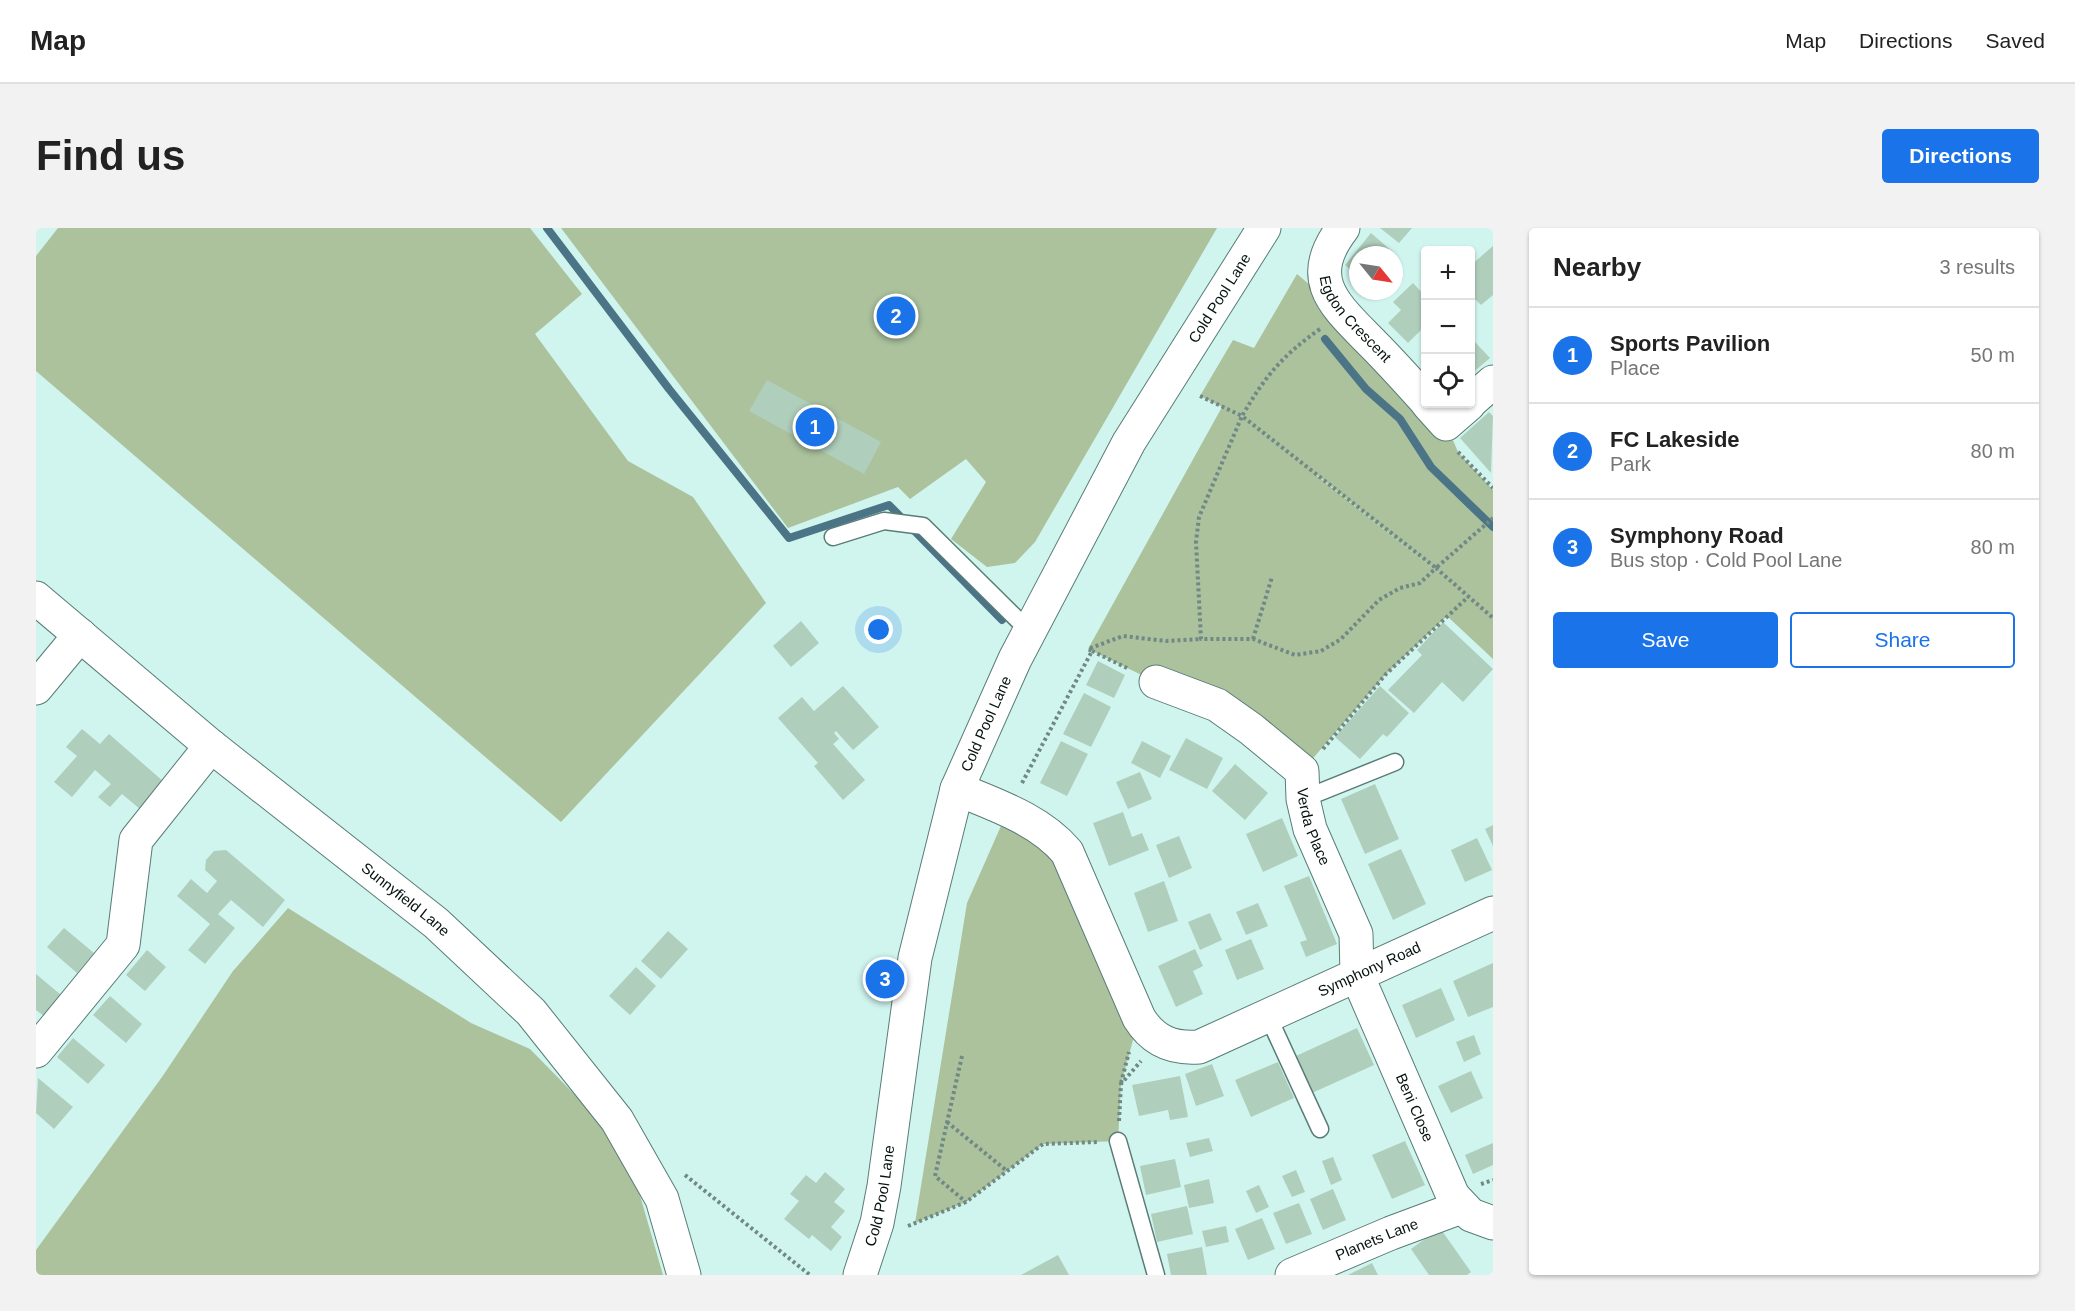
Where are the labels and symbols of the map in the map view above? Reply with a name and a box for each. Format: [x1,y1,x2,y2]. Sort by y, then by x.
north arrow [1349,246,1403,300]
street label: Cold Pool Lane [1185,250,1254,346]
street label: Egdon Crescent [1317,274,1396,366]
pin: 2 [876,294,916,338]
pin: 1 [796,404,834,450]
your location [864,615,893,644]
street label: Cold Pool Lane [957,673,1014,774]
street label: Verda Place [1295,787,1334,868]
street label: Sunnyfield Lane [359,859,453,939]
street label: Symphony Road [1315,938,1423,1000]
pin: 3 [866,956,904,1002]
street label: Beni Close [1393,1071,1437,1144]
street label: Cold Pool Lane [861,1144,897,1248]
street label: Planets Lane [1333,1215,1420,1264]

